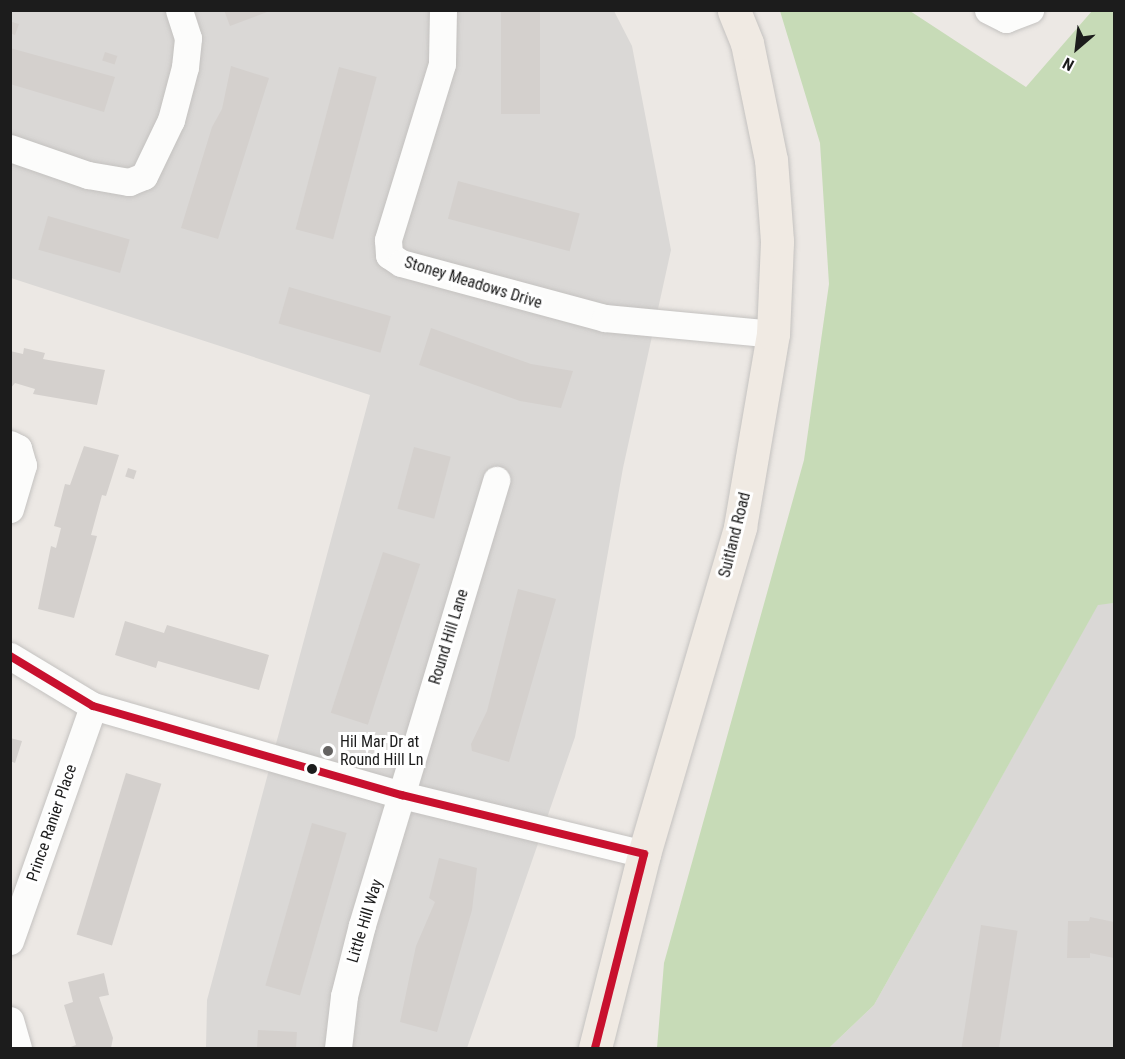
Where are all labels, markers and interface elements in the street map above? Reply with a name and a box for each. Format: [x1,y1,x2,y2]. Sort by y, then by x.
north arrow [1047,18,1107,78]
text: N [1060,54,1077,75]
street label: Stoney Meadows Drive [402,253,544,313]
street label: Suitland Road [715,490,755,580]
street label: Round Hill Lane [425,587,473,687]
place label: Hil Mar Dr at Round Hill Ln [340,732,424,770]
marker: Hil Mar Dr at Round Hill Ln [321,744,335,758]
street label: Prince Ranier Place [23,762,81,884]
unlabelled marker [306,763,318,775]
street label: Little Hill Way [343,877,387,965]

